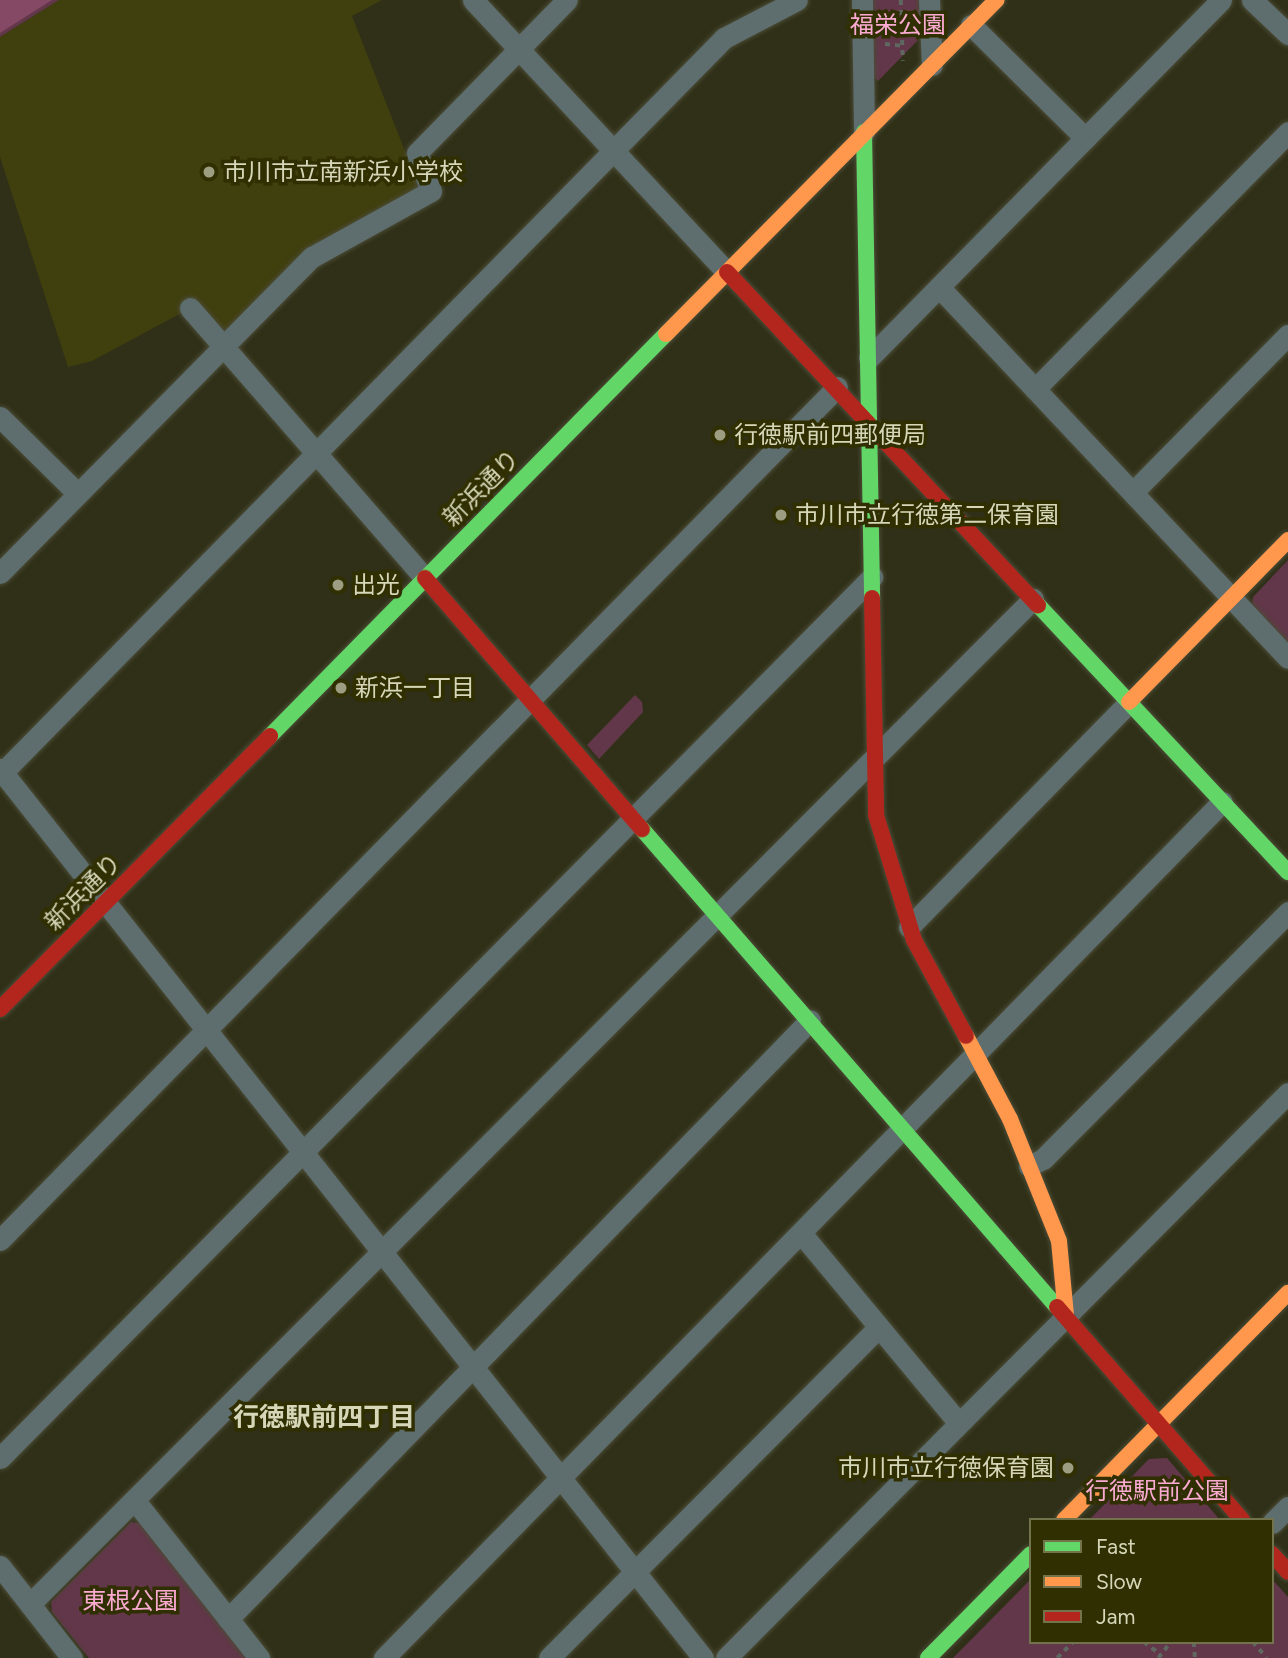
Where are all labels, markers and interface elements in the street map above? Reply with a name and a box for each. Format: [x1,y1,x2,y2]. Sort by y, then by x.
park label: 福栄公園 [850,11,946,39]
place label: 市川市立南新浜小学校 [223,158,463,186]
marker: 市川市立南新浜小学校 [201,164,217,180]
place label: 行徳駅前四郵便局 [734,421,926,449]
marker: 行徳駅前四郵便局 [712,427,728,443]
street label: 新浜通り [437,444,525,532]
place label: 市川市立行徳第二保育園 [795,501,1059,529]
marker: 市川市立行徳第二保育園 [773,507,789,523]
place label: 出光 [352,571,400,599]
marker: 出光 [330,577,346,593]
place label: 新浜一丁目 [355,674,475,702]
marker: 新浜一丁目 [333,680,349,696]
street label: 新浜通り [39,848,127,936]
district label: 行徳駅前四丁目 [233,1402,415,1434]
place label: 市川市立行徳保育園 [838,1454,1054,1482]
marker: 市川市立行徳保育園 [1060,1460,1076,1476]
park label: 行徳駅前公園 [1085,1477,1229,1505]
legend [1029,1518,1274,1644]
text: Fast [1096,1534,1136,1559]
text: Slow [1096,1569,1142,1594]
park label: 東根公園 [82,1587,178,1615]
text: Jam [1096,1604,1135,1629]

